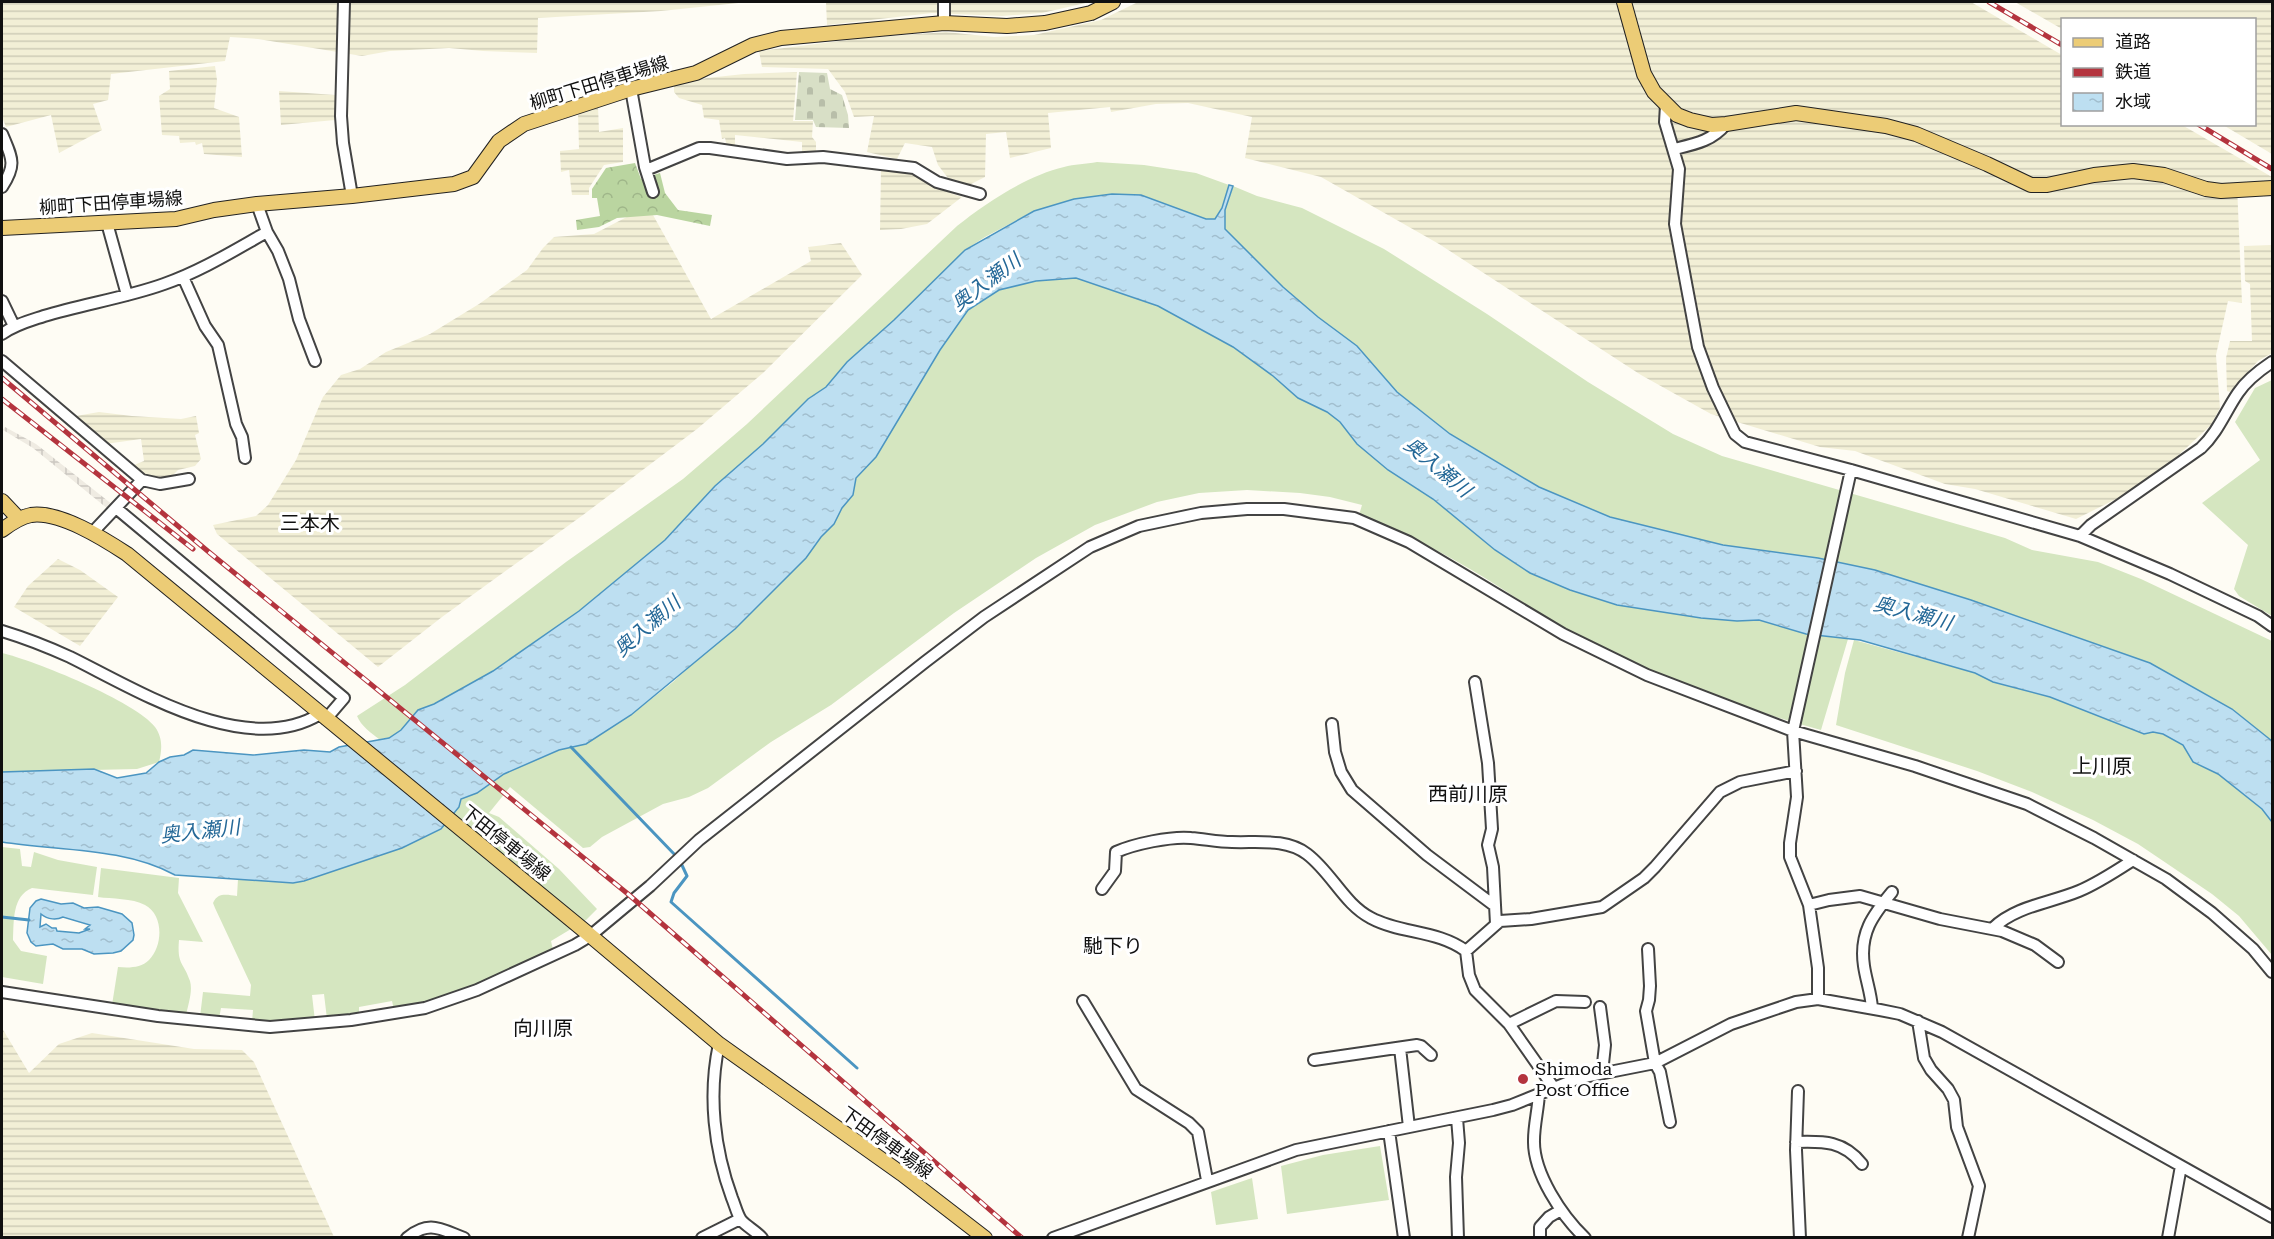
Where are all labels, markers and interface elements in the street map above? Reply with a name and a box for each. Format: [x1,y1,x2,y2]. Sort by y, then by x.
legend [2061,18,2256,126]
text: 道路 [2115,31,2151,52]
street label: 柳町下田停車場線 [527,51,671,114]
text: 鉄道 [2115,61,2151,82]
text: 水域 [2115,91,2151,112]
street label: 柳町下田停車場線 [38,187,184,218]
water label: 奥入瀬川 [947,247,1027,316]
water label: 奥入瀬川 [1400,432,1478,503]
district label: 三本木 [280,511,340,535]
water label: 奥入瀬川 [609,589,687,661]
water label: 奥入瀬川 [1871,591,1957,635]
district label: 上川原 [2072,754,2132,778]
district label: 西前川原 [1428,782,1508,806]
street label: 下田停車場線 [458,800,555,885]
water label: 奥入瀬川 [159,815,243,847]
district label: 馳下り [1083,934,1143,958]
district label: 向川原 [513,1016,573,1040]
place label: Shimoda Post Office [1535,1058,1629,1100]
marker: Shimoda Post Office [1516,1072,1530,1086]
street label: 下田停車場線 [837,1102,937,1183]

